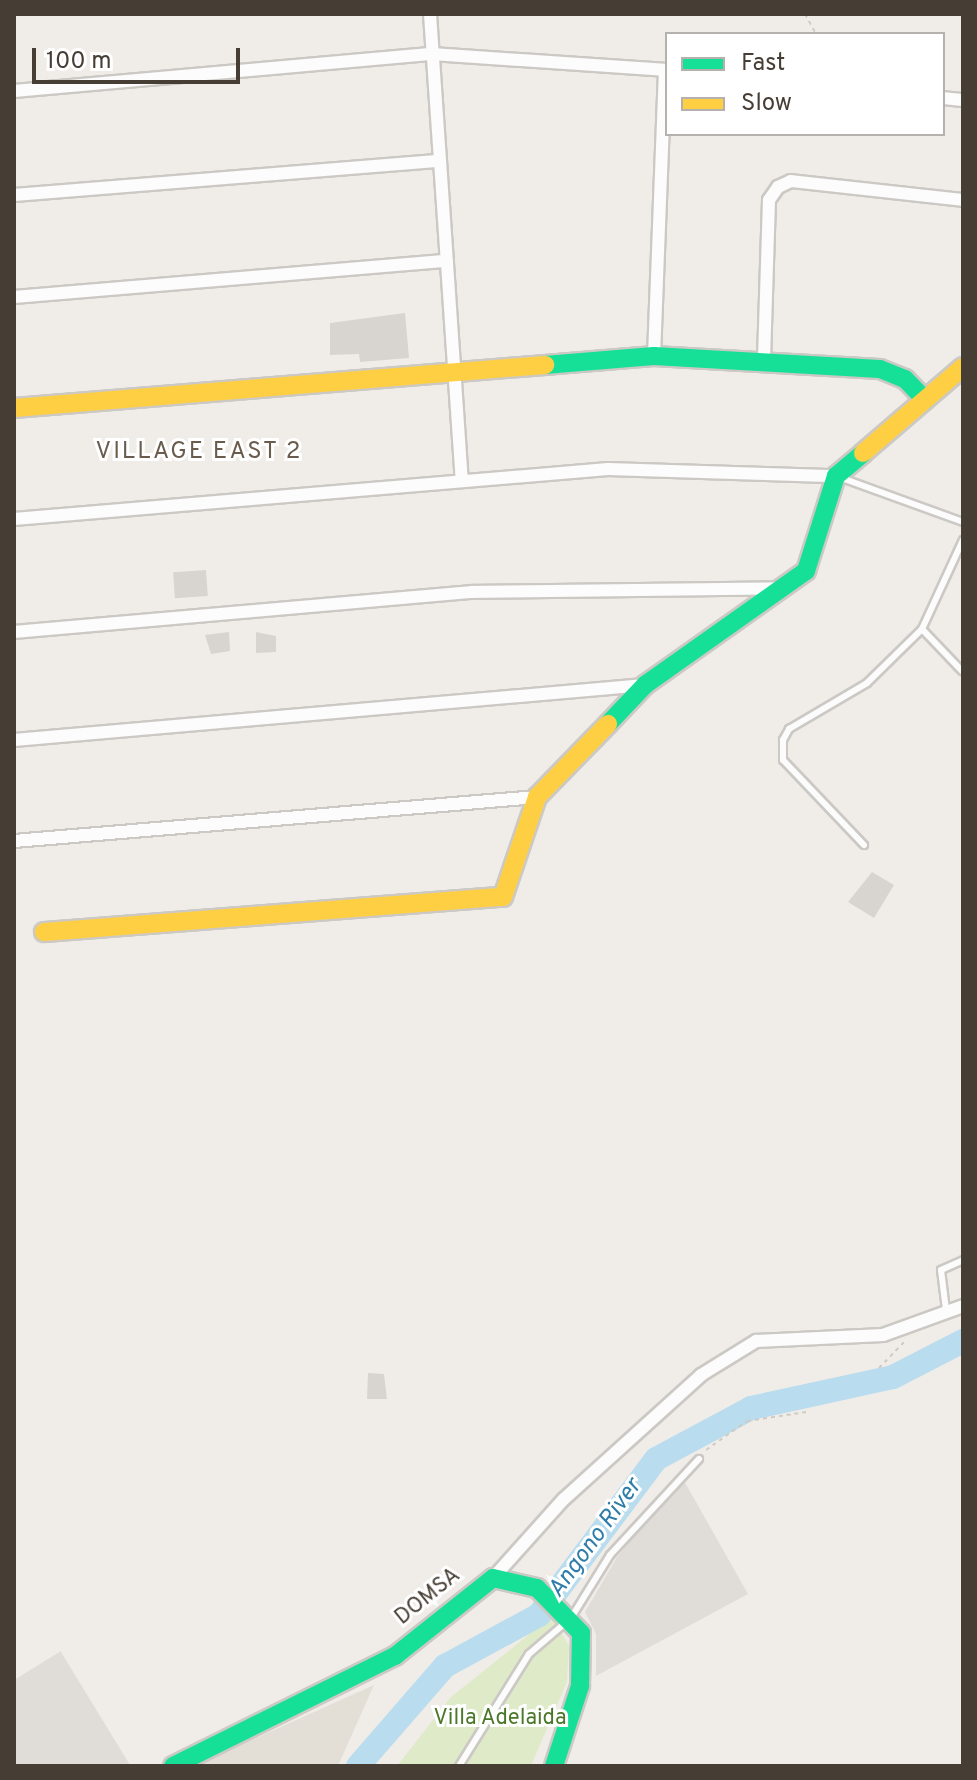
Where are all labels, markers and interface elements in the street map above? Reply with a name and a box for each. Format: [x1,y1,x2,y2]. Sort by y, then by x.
scale bar [36,32,244,82]
legend [665,32,945,136]
text: 100 m [46,47,112,77]
text: Fast [741,49,785,79]
text: Slow [741,89,792,119]
district label: VILLAGE EAST 2 [95,439,303,467]
water label: Angono River [543,1474,649,1604]
street label: DOMSA [390,1563,466,1631]
park label: Villa Adelaida [433,1706,567,1732]

